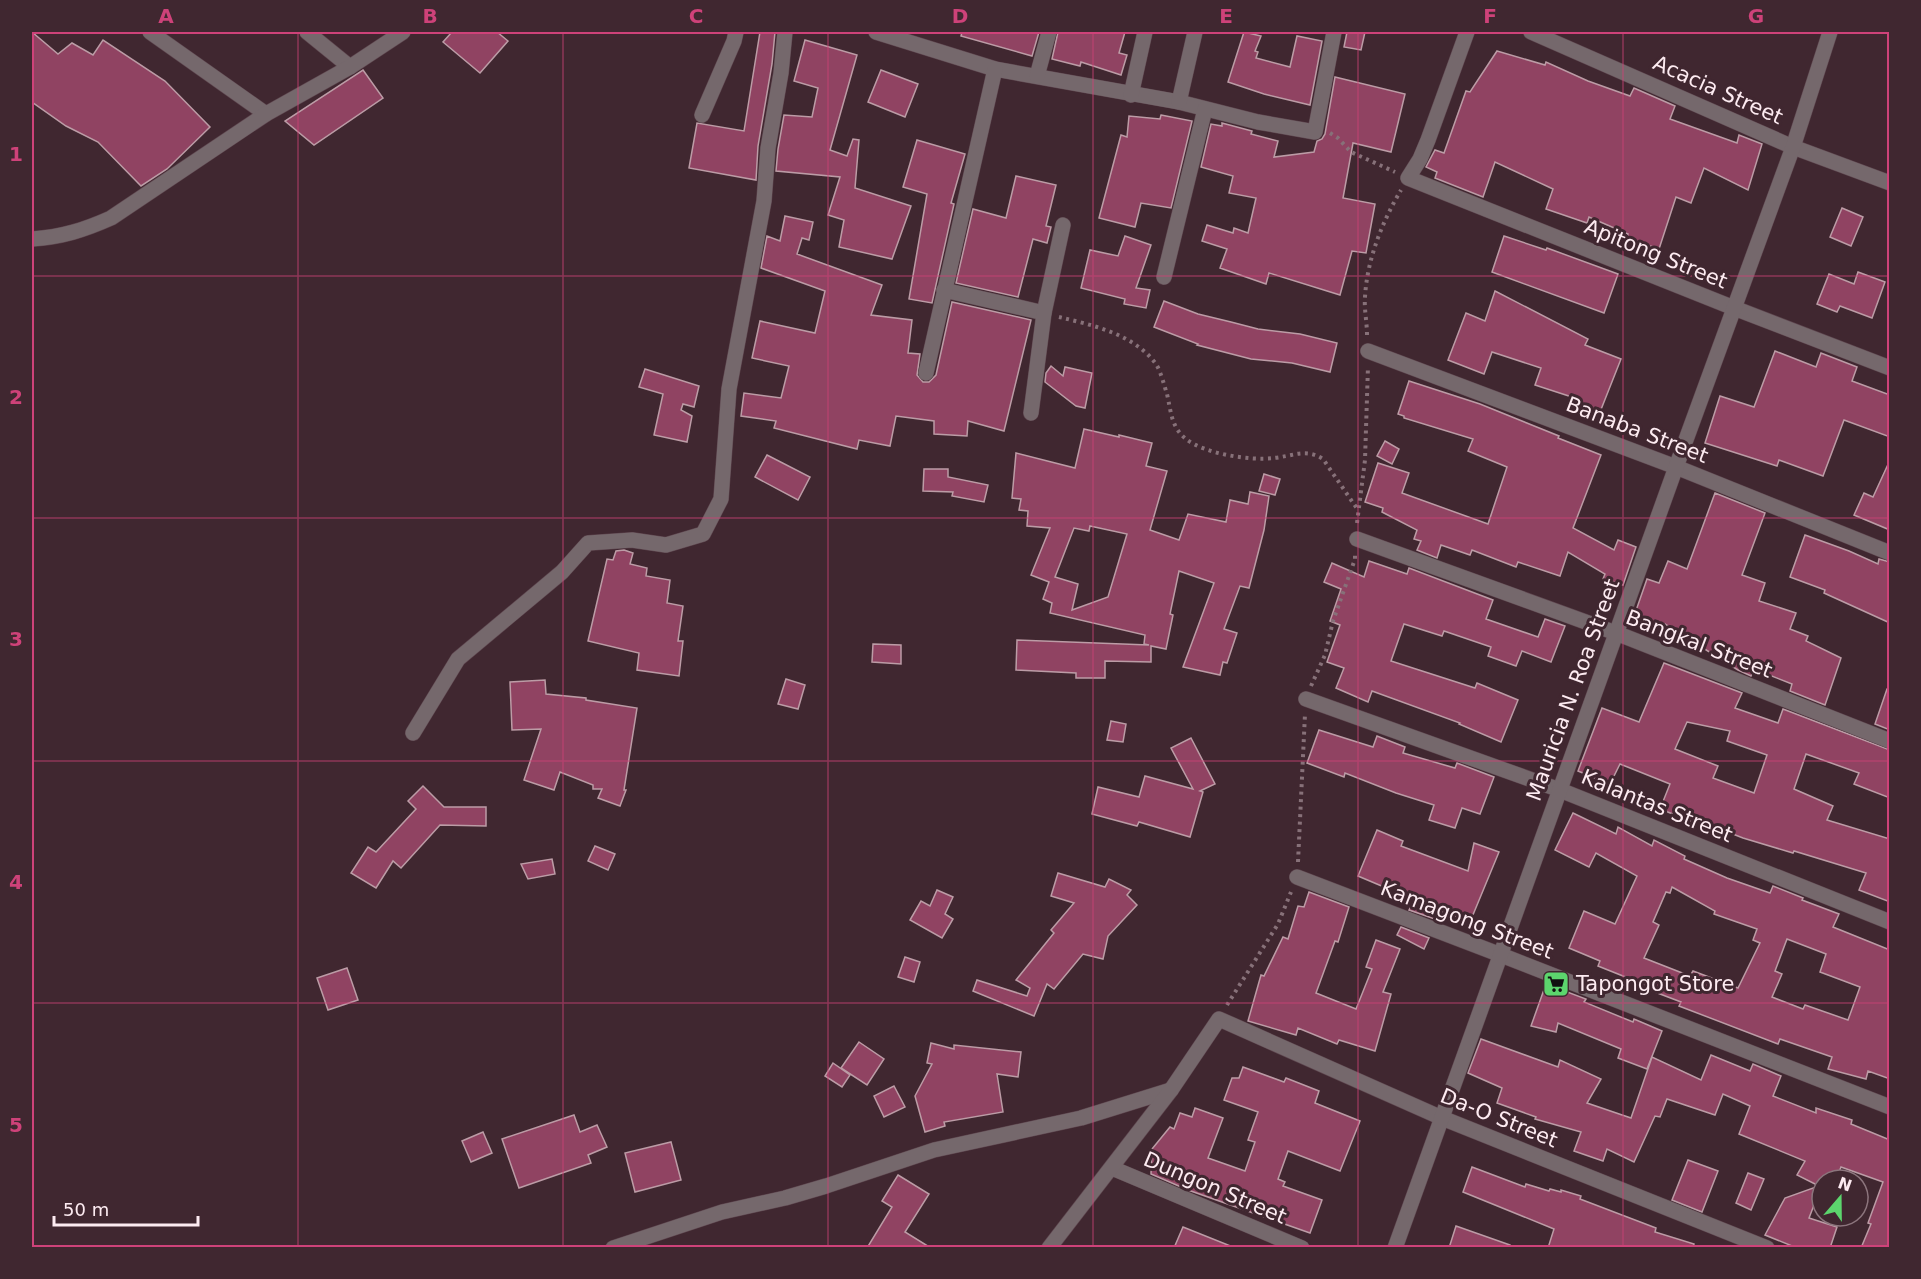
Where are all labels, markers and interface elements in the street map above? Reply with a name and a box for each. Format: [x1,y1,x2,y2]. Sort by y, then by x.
text: A [158,4,174,28]
text: B [422,4,438,28]
text: C [689,4,703,28]
text: D [952,4,968,28]
text: E [1219,4,1233,28]
text: F [1483,4,1497,28]
text: G [1748,4,1764,28]
street label: Acacia Street [1650,51,1786,129]
text: 1 [9,142,23,166]
street label: Apitong Street [1581,214,1731,294]
text: 2 [9,385,23,409]
street label: Banaba Street [1563,392,1711,468]
street label: Mauricia N. Roa Street [1522,576,1624,804]
street label: Bangkal Street [1622,605,1776,683]
text: 3 [9,627,23,651]
street label: Kalantas Street [1578,765,1736,847]
text: 4 [9,870,23,894]
street label: Kamagong Street [1377,876,1557,964]
supermarket icon: Tapongot Store [1541,969,1571,999]
place label: Tapongot Store [1575,972,1734,996]
street label: Da-O Street [1437,1084,1561,1152]
text: 5 [9,1113,23,1137]
street label: Dungon Street [1140,1147,1290,1229]
north arrow [1810,1168,1870,1228]
text: N [1835,1173,1855,1196]
scale bar [54,1189,198,1227]
text: 50 m [63,1199,109,1220]

